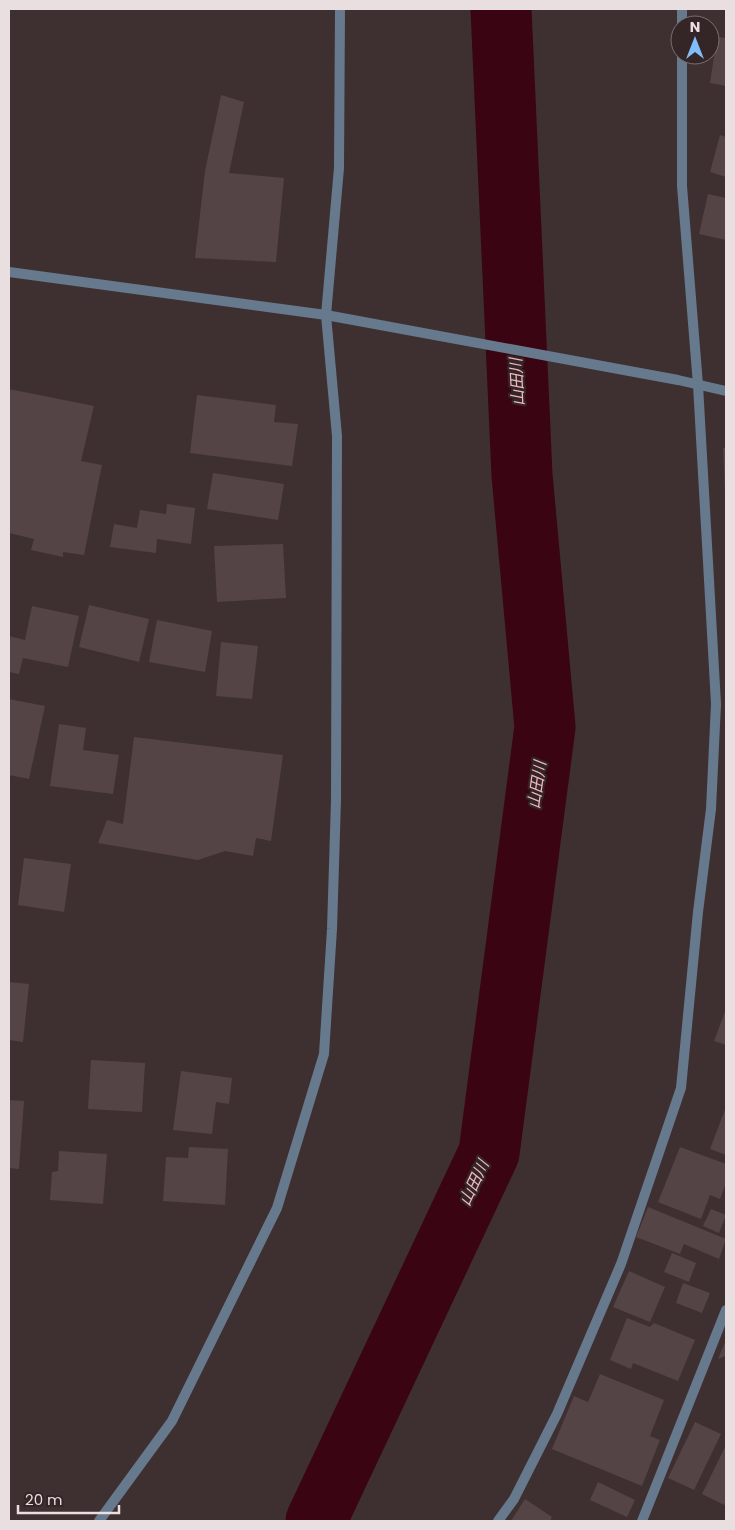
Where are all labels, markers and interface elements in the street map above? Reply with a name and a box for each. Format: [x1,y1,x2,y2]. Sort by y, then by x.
north arrow [670,15,720,65]
text: N [690,17,700,37]
water label: 山田川 [504,355,530,407]
water label: 山田川 [522,758,552,810]
water label: 山田川 [453,1155,495,1210]
scale bar [18,1482,119,1514]
text: 20 m [25,1489,63,1510]

